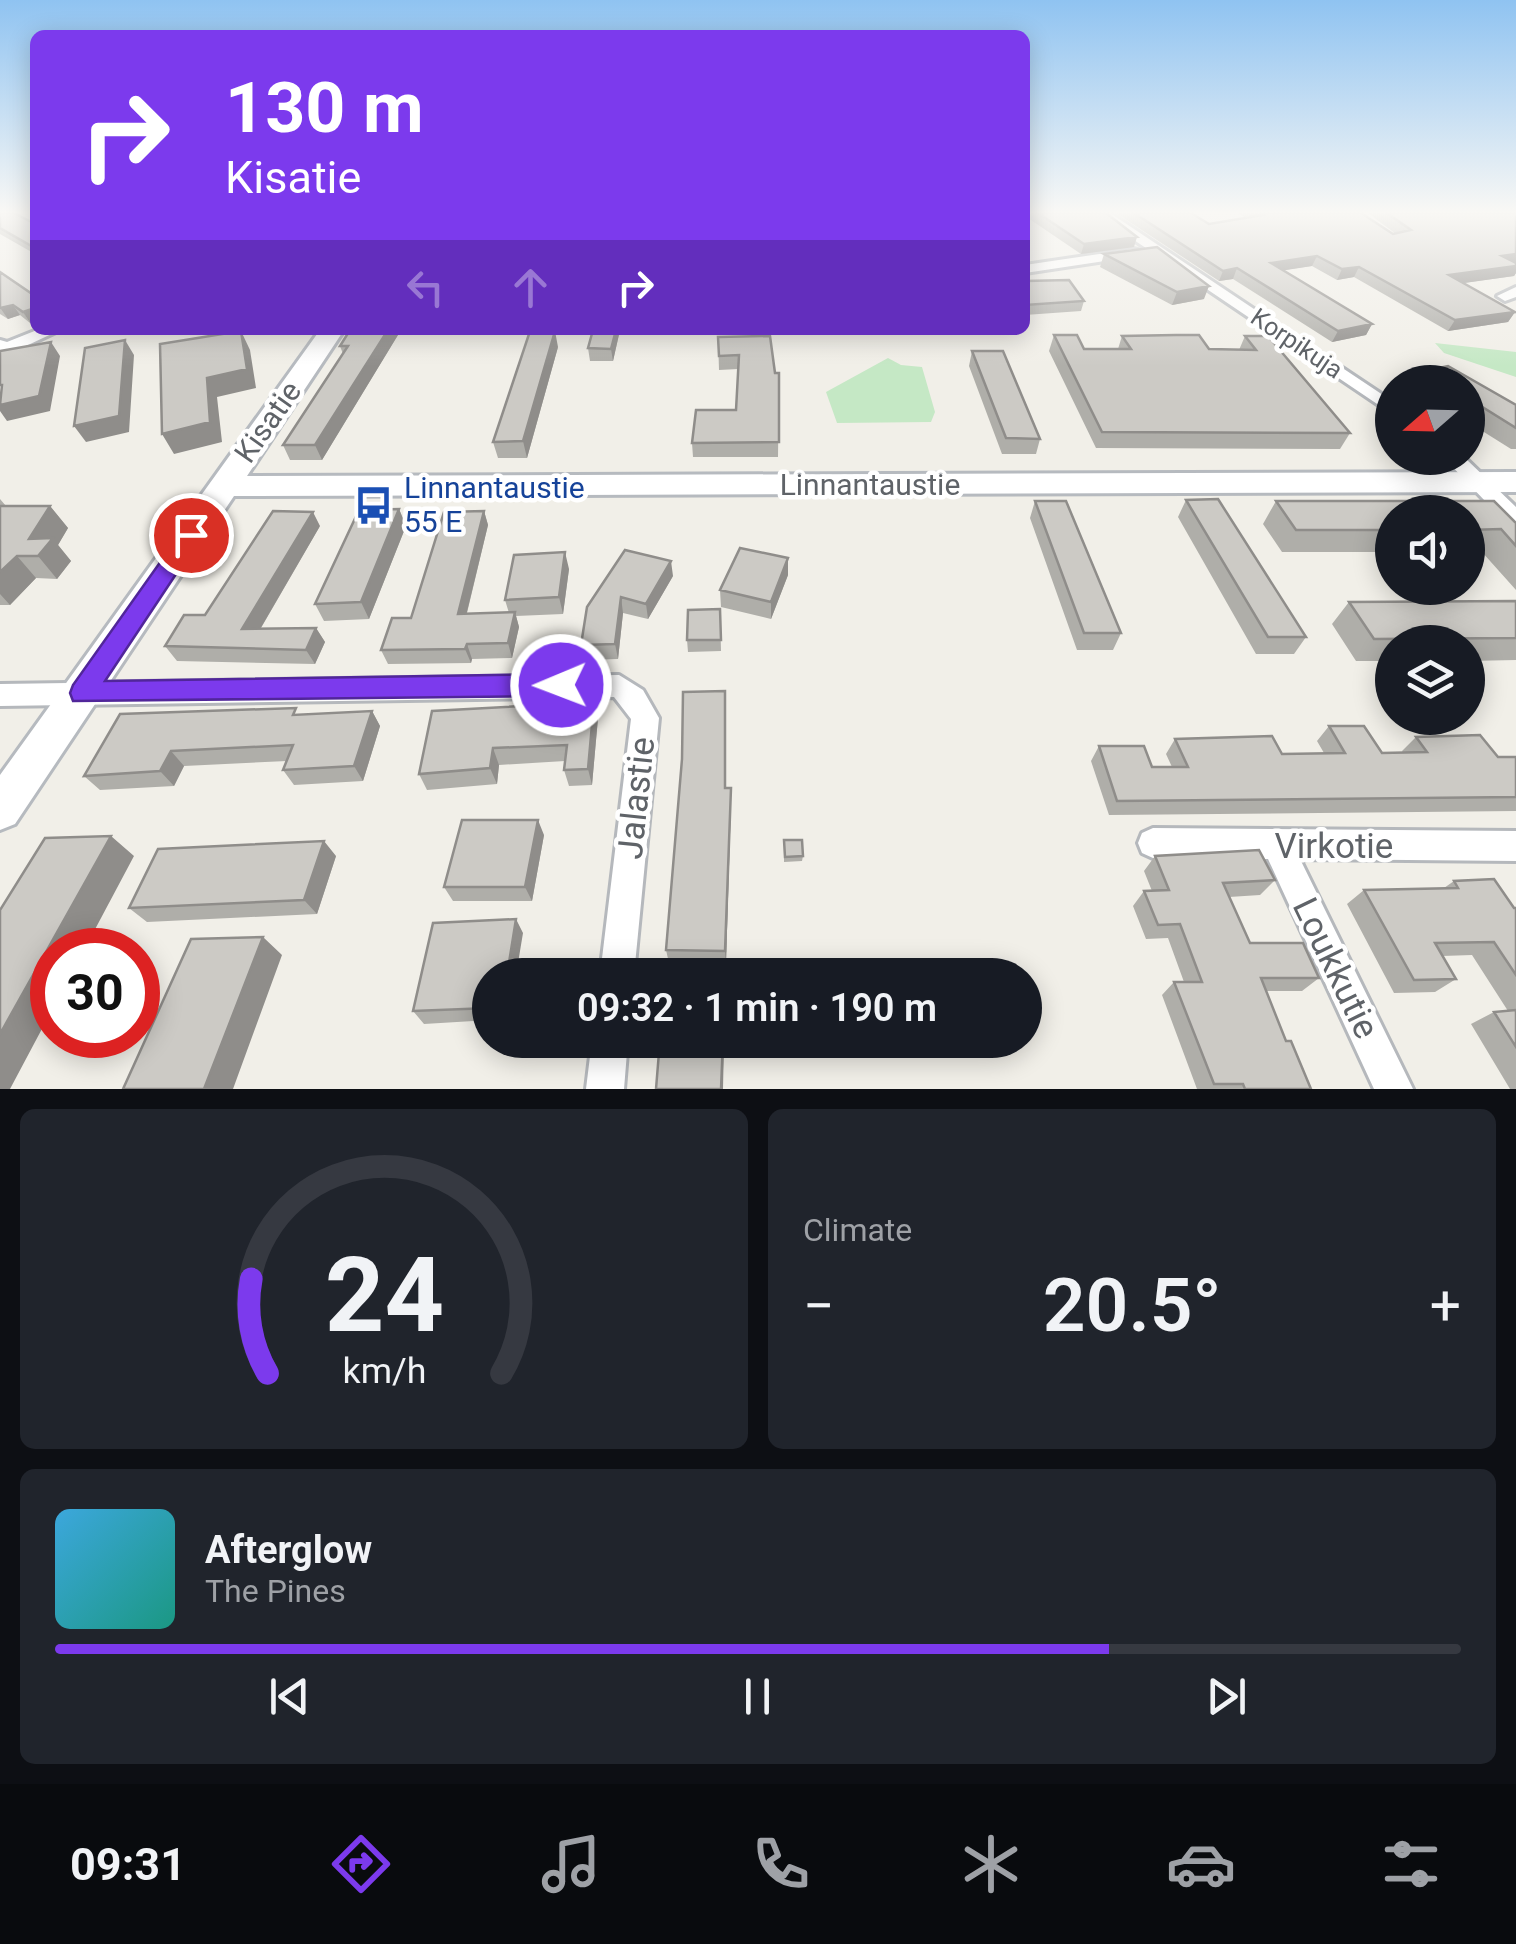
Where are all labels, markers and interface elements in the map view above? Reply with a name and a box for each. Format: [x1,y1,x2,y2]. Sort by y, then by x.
text: 130 m [225,67,424,149]
icon: right [60,70,190,200]
text: Kisatie [225,151,361,204]
icon: left [398,260,453,315]
icon: ahead [503,260,558,315]
icon: right [608,260,663,315]
street label: Korpikuja [1245,302,1348,385]
north arrow [1375,365,1485,475]
map controls [1375,365,1485,735]
street label: Kisatie [227,374,308,469]
street label: Linnantaustie [780,467,960,502]
place label: Linnantaustie 55 E [404,470,585,539]
bus stop icon: Linnantaustie 55 E [353,484,395,526]
pin [149,493,234,578]
button: sound [1375,495,1485,605]
icon: arrive [164,508,219,563]
button: layers [1375,625,1485,735]
position arrow [509,633,613,737]
street label: Jalastie [610,735,663,861]
street label: Virkotie [1275,826,1393,867]
street label: Loukkutie [1284,891,1387,1045]
speed limit sign: 30 [30,928,160,1058]
text: 09:32 · 1 min · 190 m [577,986,937,1030]
text: Climate [803,1211,912,1249]
text: 24 [324,1235,444,1356]
text: 20.5° [1043,1261,1222,1349]
text: − [803,1274,834,1338]
text: + [1430,1274,1461,1338]
text: km/h [342,1350,426,1392]
text: Afterglow [205,1528,372,1572]
text: The Pines [205,1572,346,1610]
icon: previous [262,1669,317,1724]
icon: pause [730,1669,785,1724]
icon: next [1199,1669,1254,1724]
icon: directions [326,1829,396,1899]
icon: music [536,1829,606,1899]
icon: phone [746,1829,816,1899]
icon: climate [956,1829,1026,1899]
icon: car [1166,1829,1236,1899]
icon: filters [1376,1829,1446,1899]
text: 09:31 [70,1838,186,1891]

